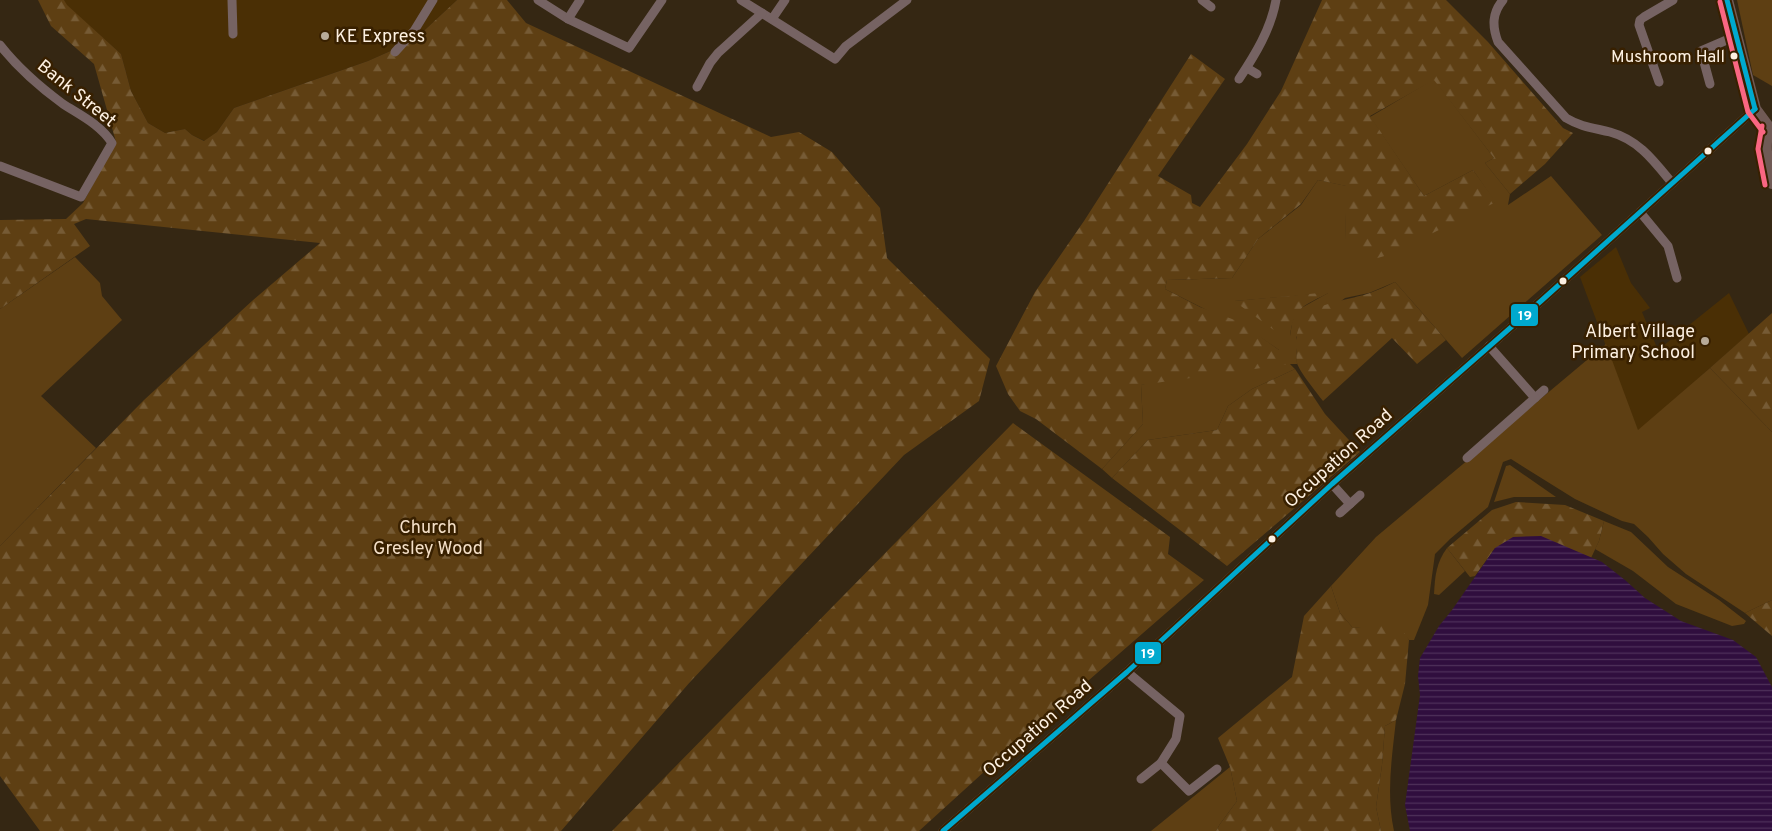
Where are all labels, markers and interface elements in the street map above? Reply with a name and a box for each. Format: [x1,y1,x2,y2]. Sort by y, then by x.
place label: KE Express [335,26,425,49]
marker: KE Express [319,30,331,42]
place label: Mushroom Hall [1611,47,1725,69]
marker: Mushroom Hall [1729,51,1739,61]
street label: Bank Street [32,55,120,133]
unlabelled marker [1703,146,1713,156]
unlabelled marker [1558,276,1568,286]
line badge: 19 [1510,303,1539,327]
text: 19 [1518,308,1532,325]
place label: Albert Village Primary School [1571,321,1695,365]
marker: Albert Village Primary School [1699,335,1711,347]
street label: Occupation Road [1280,404,1398,514]
park label: Church Gresley Wood [373,517,483,561]
unlabelled marker [1267,534,1277,544]
line badge: 19 [1134,641,1162,665]
text: 19 [1141,646,1155,663]
street label: Occupation Road [978,675,1098,783]

